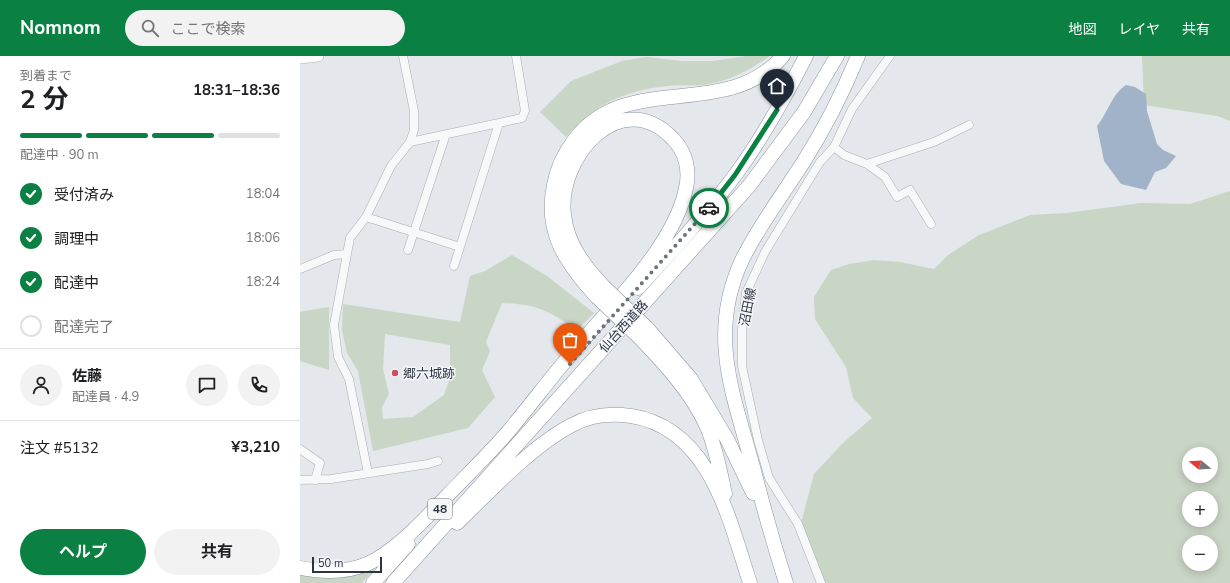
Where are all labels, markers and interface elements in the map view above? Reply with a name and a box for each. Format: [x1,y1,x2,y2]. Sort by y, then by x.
search box [125,10,405,46]
text: Nomnom [20,15,101,41]
icon: search [139,17,161,39]
text: ここで検索 [171,19,246,39]
text: 地図 [1068,20,1096,39]
text: レイヤ [1118,20,1160,39]
text: 共有 [1182,20,1210,39]
text: 到着まで [20,67,72,85]
pin [760,69,794,110]
icon: home [766,75,788,97]
text: 18:31–18:36 [193,80,280,100]
text: 2 分 [20,82,69,117]
text: 配達中 · 90 m [20,146,99,164]
icon: check [20,183,42,205]
text: 受付済み [54,185,114,205]
text: 18:04 [246,185,280,203]
courier [689,188,729,228]
icon: car [698,197,720,219]
icon: check [20,227,42,249]
text: 調理中 [54,229,99,249]
text: 18:06 [246,229,280,247]
icon: check [20,271,42,293]
text: 配達中 [54,273,99,293]
text: 18:24 [246,273,280,291]
street label: 沼田線 [735,286,761,328]
street label: 仙台西道路 [595,296,652,357]
text: 配達完了 [54,317,114,337]
pin [553,323,587,364]
icon: bag [559,329,581,351]
button: person [20,364,62,406]
button: chat [186,364,228,406]
button: phone [238,364,280,406]
place label: 郷六城跡 [403,365,455,383]
text: 佐藤 [72,366,102,386]
marker: 郷六城跡 [390,368,400,378]
text: 配達員 · 4.9 [72,388,139,406]
text: ¥3,210 [231,437,280,457]
text: 注文 #5132 [20,438,99,458]
north arrow [1182,447,1218,483]
map controls [1182,447,1218,571]
button: + [1182,491,1218,527]
road number: 48 [428,499,452,519]
button: ヘルプ [20,529,146,575]
button: 共有 [154,529,280,575]
button: − [1182,535,1218,571]
scale bar [312,555,382,574]
text: 50 m [318,556,343,571]

